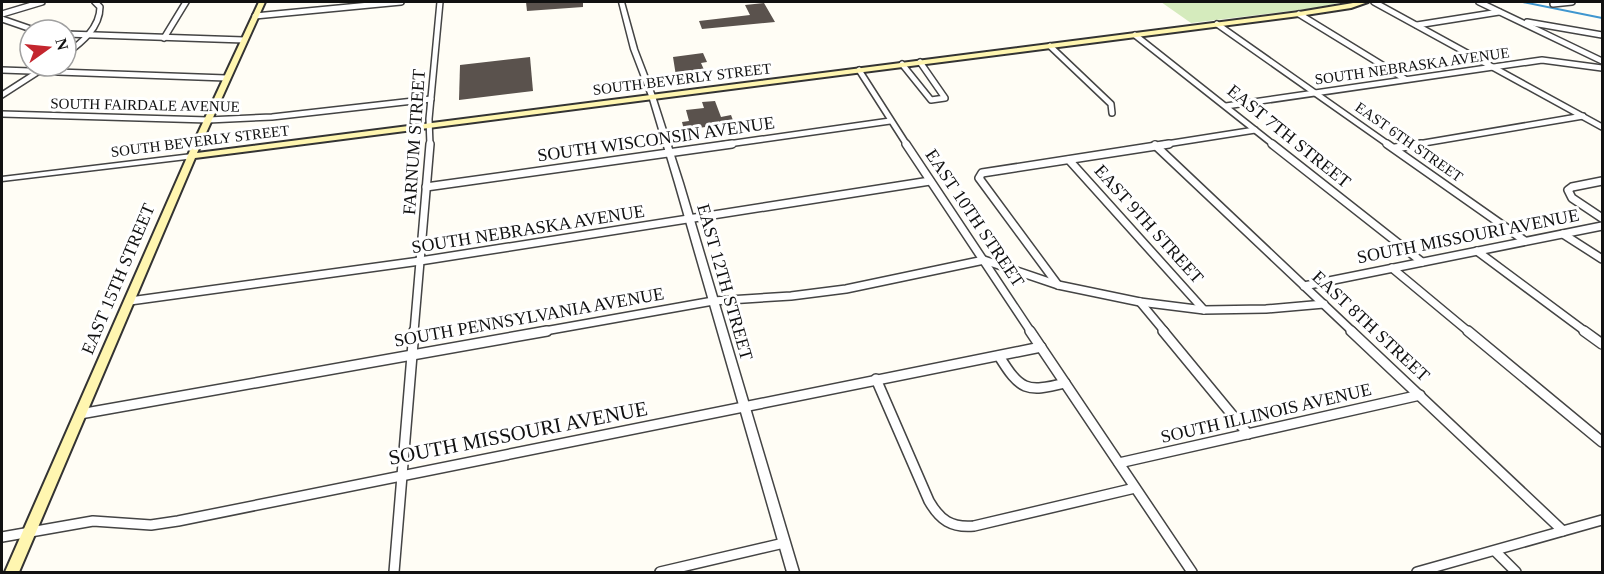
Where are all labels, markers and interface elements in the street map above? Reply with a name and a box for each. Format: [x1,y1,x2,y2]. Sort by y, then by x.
north arrow [18,18,78,78]
text: N [52,36,72,52]
street label: SOUTH NEBRASKA AVENUE [1314,44,1510,88]
street label: SOUTH BEVERLY STREET [592,60,772,98]
street label: FARNUM STREET [399,68,429,216]
street label: EAST 7TH STREET [1223,80,1355,192]
street label: SOUTH FAIRDALE AVENUE [50,95,240,115]
street label: EAST 6TH STREET [1352,99,1466,185]
street label: SOUTH WISCONSIN AVENUE [536,112,776,166]
street label: SOUTH BEVERLY STREET [110,122,290,160]
street label: EAST 10TH STREET [922,145,1028,291]
street label: EAST 9TH STREET [1090,161,1208,287]
street label: EAST 15TH STREET [77,201,159,357]
street label: SOUTH NEBRASKA AVENUE [410,201,646,257]
street label: EAST 12TH STREET [693,202,757,362]
street label: SOUTH MISSOURI AVENUE [1355,205,1581,267]
street label: EAST 8TH STREET [1308,267,1434,385]
street label: SOUTH PENNSYLVANIA AVENUE [392,283,666,351]
street label: SOUTH ILLINOIS AVENUE [1159,379,1373,447]
street label: SOUTH MISSOURI AVENUE [386,396,650,470]

